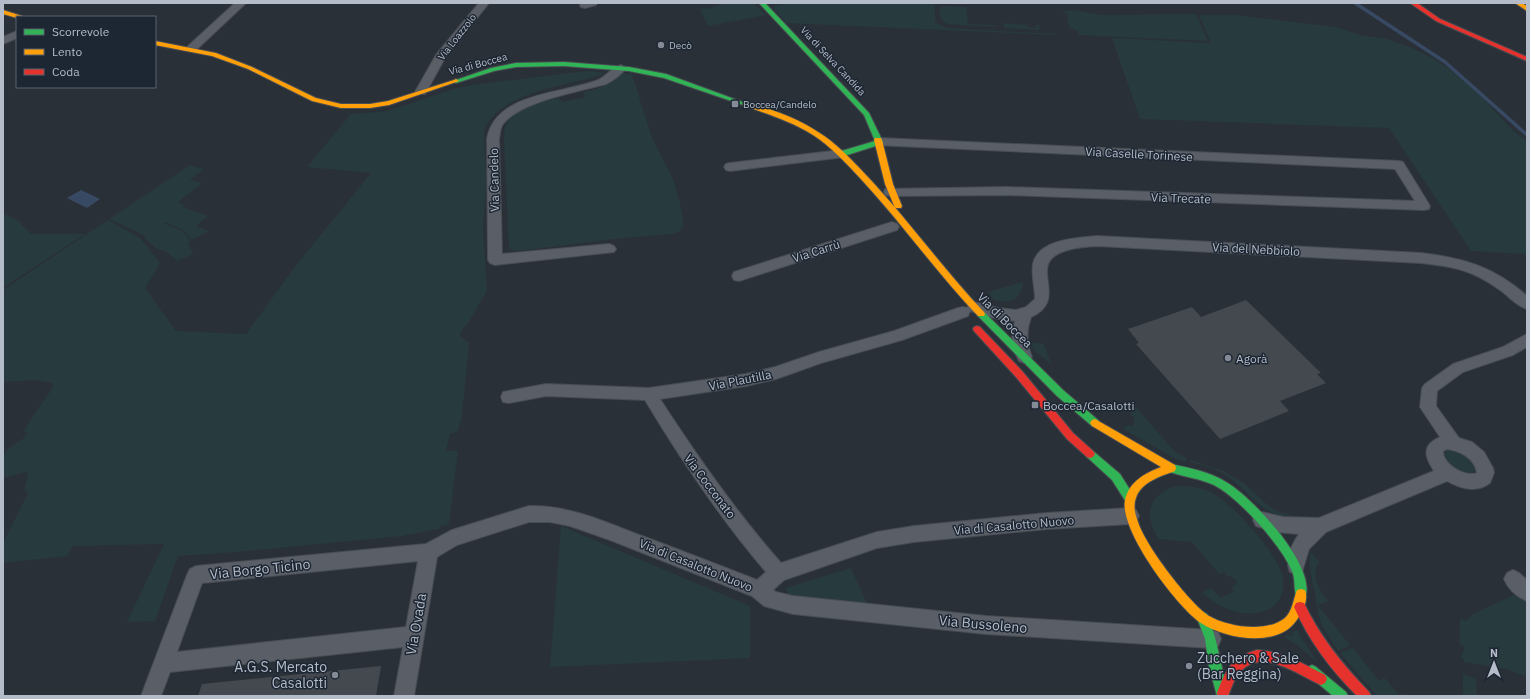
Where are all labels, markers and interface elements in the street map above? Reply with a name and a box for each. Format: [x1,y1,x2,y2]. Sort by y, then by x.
street label: Via Loazzolo [435,11,479,63]
legend [16,16,156,88]
text: Scorrevole [52,24,110,39]
street label: Via di Selva Candida [798,24,869,99]
place label: Decò [669,39,692,52]
marker: Decò [656,40,666,50]
text: Lento [52,44,82,59]
street label: Via di Boccea [447,50,509,78]
text: Coda [52,64,80,79]
place label: Boccea/Candelo [743,98,817,111]
marker: Boccea/Candelo [730,99,740,109]
street label: Via Caselle Torinese [1085,144,1194,164]
street label: Via Candelo [486,148,502,212]
street label: Via Trecate [1151,189,1212,207]
street label: Via Carrù [790,236,842,266]
street label: Via del Nebbiolo [1212,239,1301,259]
street label: Via di Boccea [974,289,1036,351]
place label: Agorà [1236,351,1268,366]
marker: Agorà [1223,353,1233,363]
street label: Via Plautilla [707,366,773,393]
place label: Boccea/Casalotti [1043,398,1135,413]
marker: Boccea/Casalotti [1030,400,1040,410]
street label: Via Cocconato [681,451,739,521]
street label: Via di Casalotto Nuovo [953,512,1075,538]
street label: Via di Casalotto Nuovo [637,535,755,595]
street label: Via Borgo Ticino [209,555,311,583]
street label: Via Ovada [402,591,430,656]
street label: Via Bussoleno [938,611,1028,637]
north arrow [1474,643,1514,683]
text: N [1490,646,1498,660]
place label: Zucchero & Sale (Bar Reggina) [1197,649,1299,683]
place label: A.G.S. Mercato Casalotti [234,658,327,692]
marker: Zucchero & Sale (Bar Reggina) [1184,661,1194,671]
marker: A.G.S. Mercato Casalotti [330,670,340,680]

